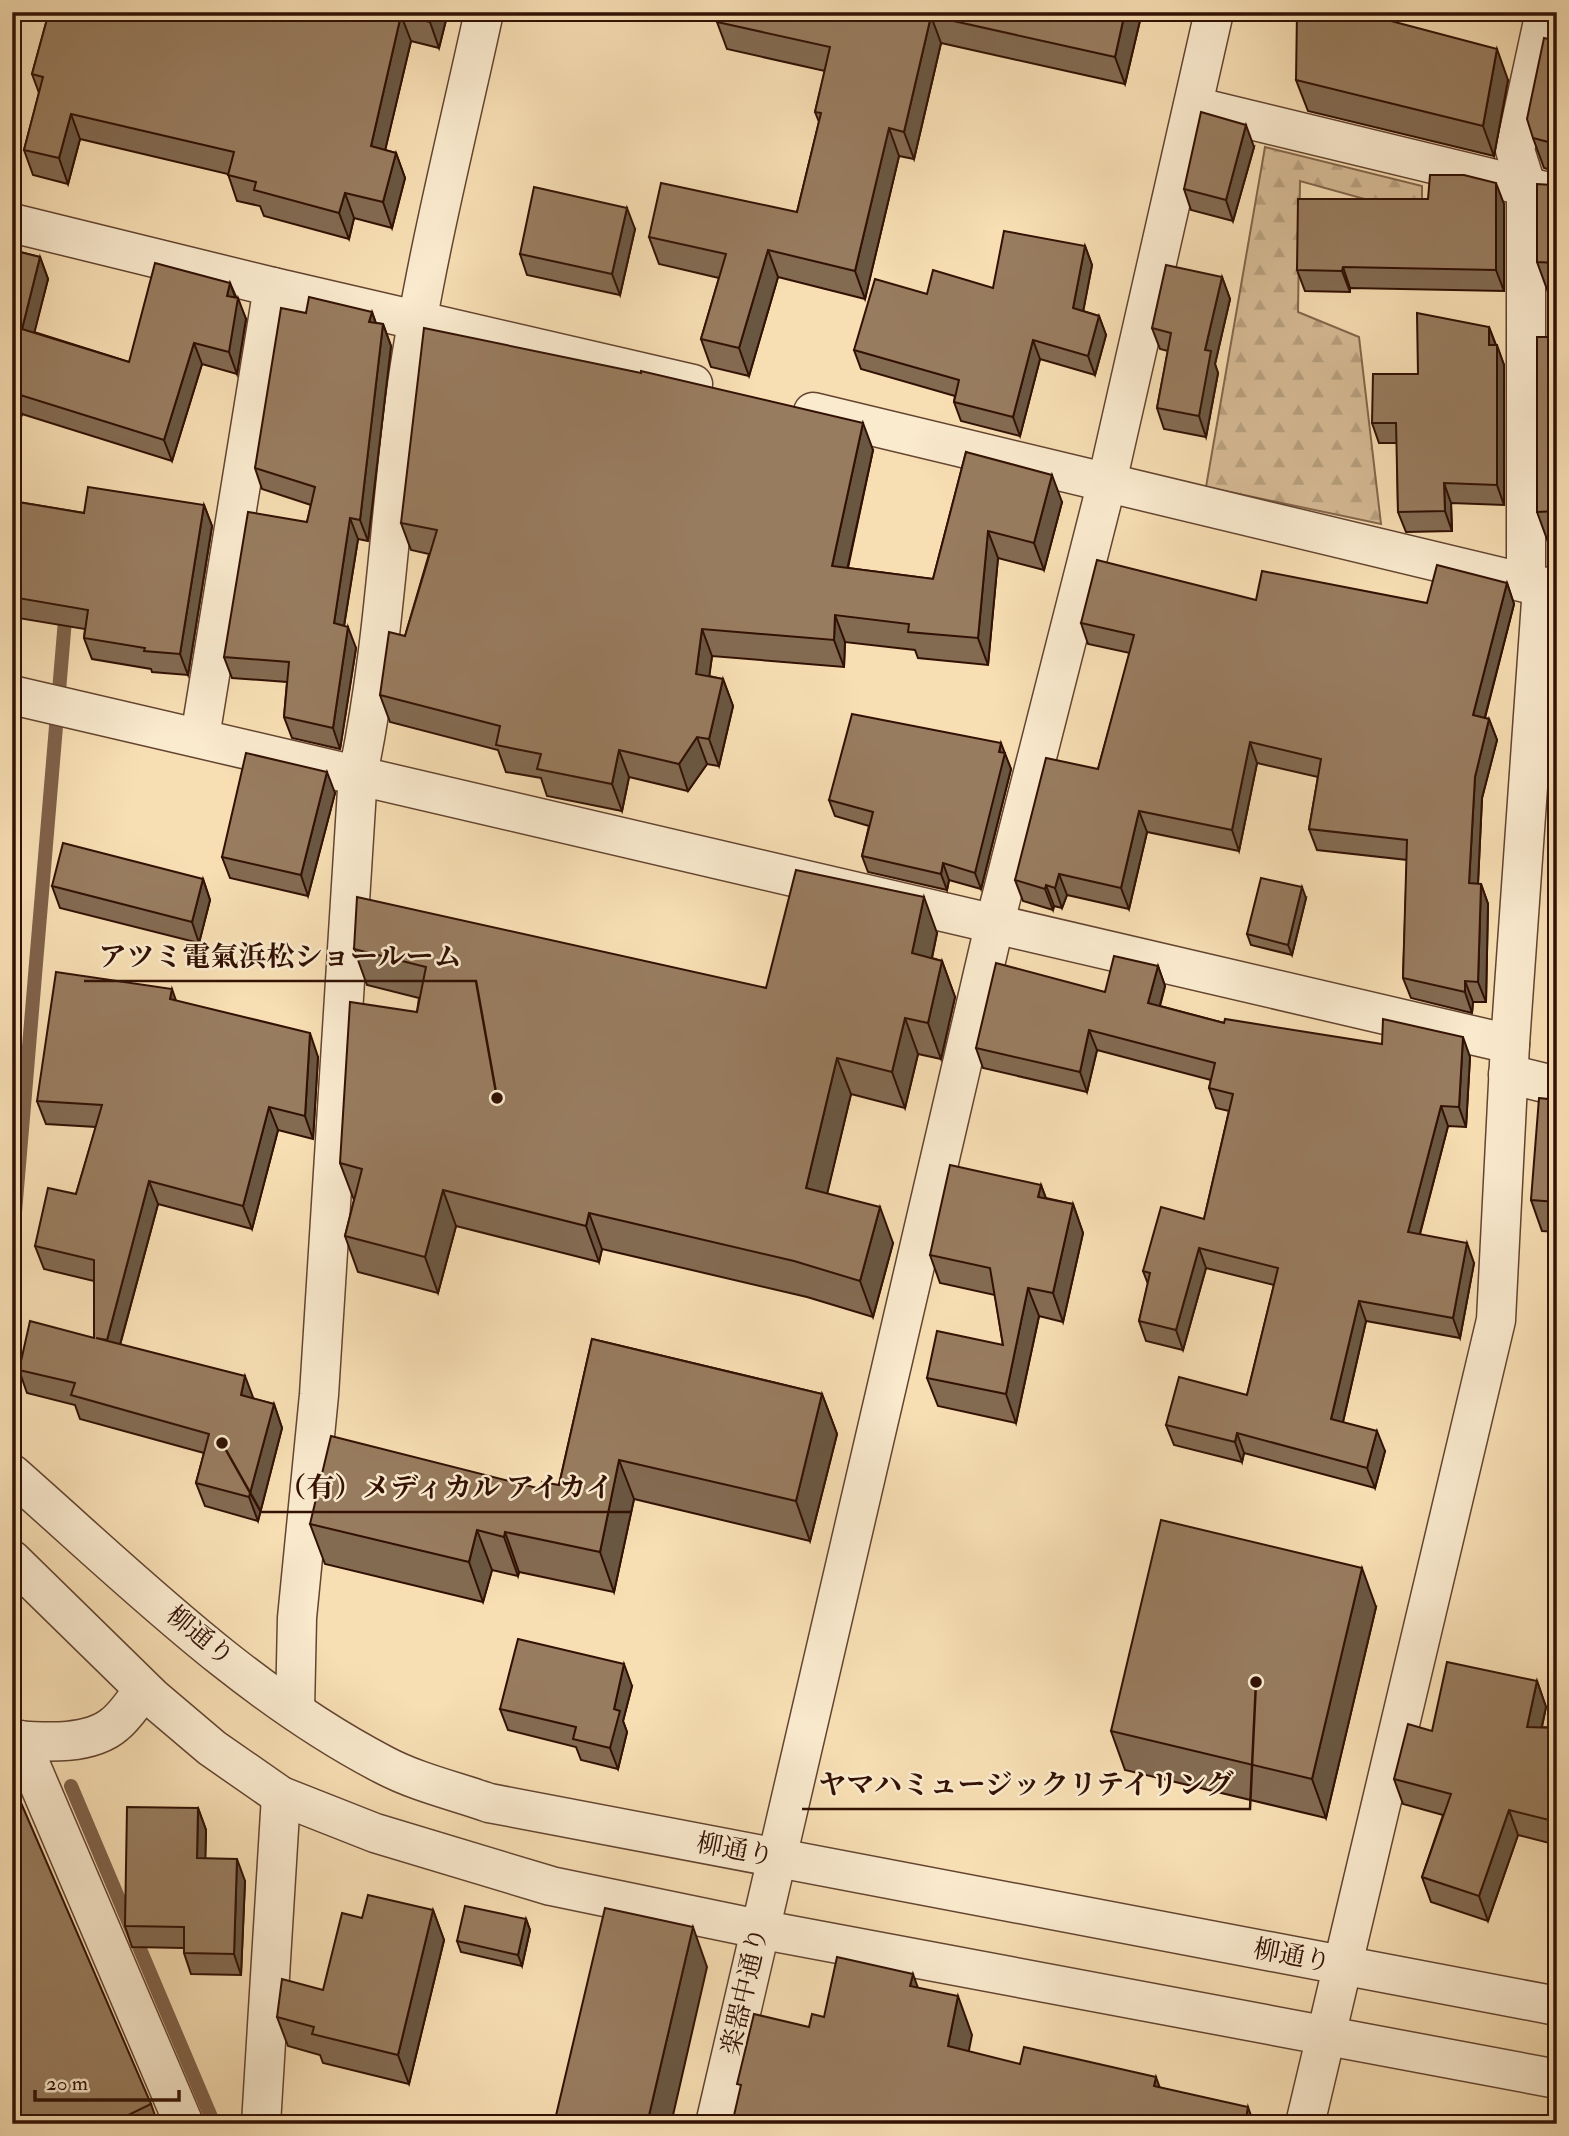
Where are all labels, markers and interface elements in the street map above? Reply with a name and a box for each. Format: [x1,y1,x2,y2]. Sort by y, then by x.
callout: アツミ電氣浜松ショールーム [84,932,476,981]
text: アツミ電氣浜松ショールーム [99,940,461,975]
callout: （有）メディカル アイカイ [261,1463,631,1512]
text: （有）メディカル アイカイ [278,1471,614,1506]
street label: 柳通り [160,1599,240,1673]
callout: ヤマハミュージックリテイリング [802,1760,1250,1809]
text: ヤマハミュージックリテイリング [818,1768,1234,1803]
street label: 柳通り [694,1827,776,1873]
street label: 楽器中通り [715,1924,775,2058]
street label: 柳通り [1251,1933,1333,1979]
scale bar [35,2059,178,2103]
text: 20 m [46,2070,88,2097]

